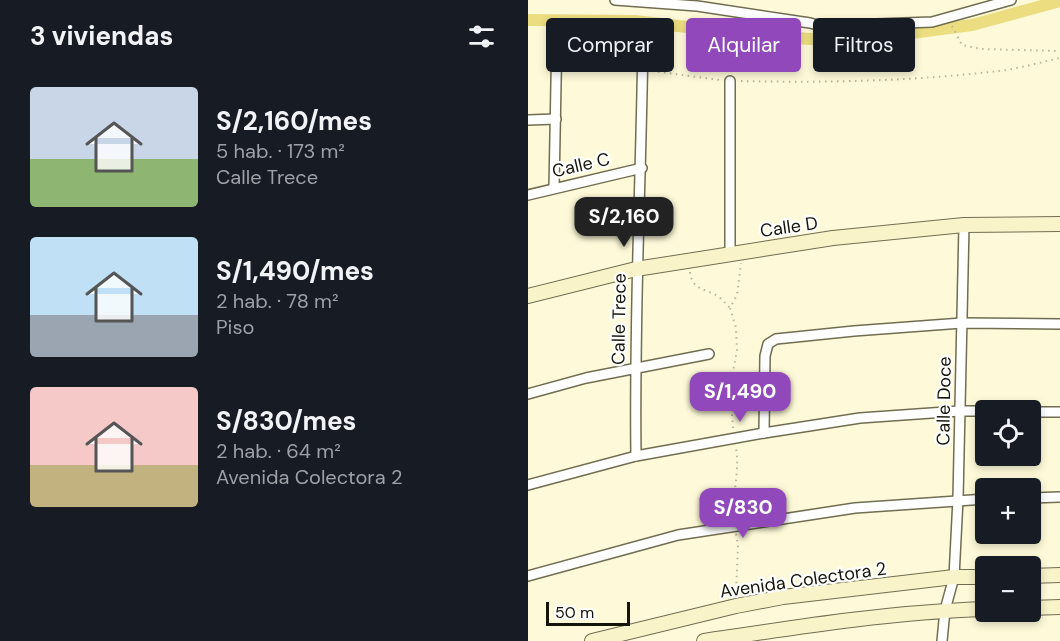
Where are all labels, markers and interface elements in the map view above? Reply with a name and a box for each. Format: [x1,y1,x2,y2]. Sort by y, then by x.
chip: Comprar [546,18,674,72]
chip: Alquilar [686,18,801,72]
chip: Filtros [813,18,915,72]
text: 3 viviendas [30,19,173,53]
icon: filters [465,20,498,53]
text: S/2,160/mes [216,104,372,138]
icon: home [78,111,150,183]
text: 5 hab. · 173 m² [216,138,345,164]
street label: Calle C [550,147,612,183]
text: Calle Trece [216,164,318,190]
pin: S/2,160 [569,197,679,248]
text: S/2,160 [588,203,660,229]
street label: Calle D [759,211,819,243]
text: S/1,490/mes [216,254,374,288]
icon: home [78,261,150,333]
street label: Calle Trece [606,273,632,365]
text: 2 hab. · 78 m² [216,288,339,314]
text: Piso [216,314,254,340]
street label: Calle Doce [931,356,957,446]
pin: S/1,490 [685,372,795,423]
text: S/1,490 [704,378,776,404]
map controls [975,400,1041,622]
button: locate [975,400,1041,466]
text: S/830/mes [216,404,356,438]
icon: home [78,411,150,483]
text: 2 hab. · 64 m² [216,438,341,464]
text: Avenida Colectora 2 [216,464,402,490]
button: + [975,478,1041,544]
pin: S/830 [701,488,785,539]
text: S/830 [713,494,773,520]
street label: Avenida Colectora 2 [718,556,888,604]
button: − [975,556,1041,622]
scale bar [546,599,630,626]
text: 50 m [555,602,594,623]

